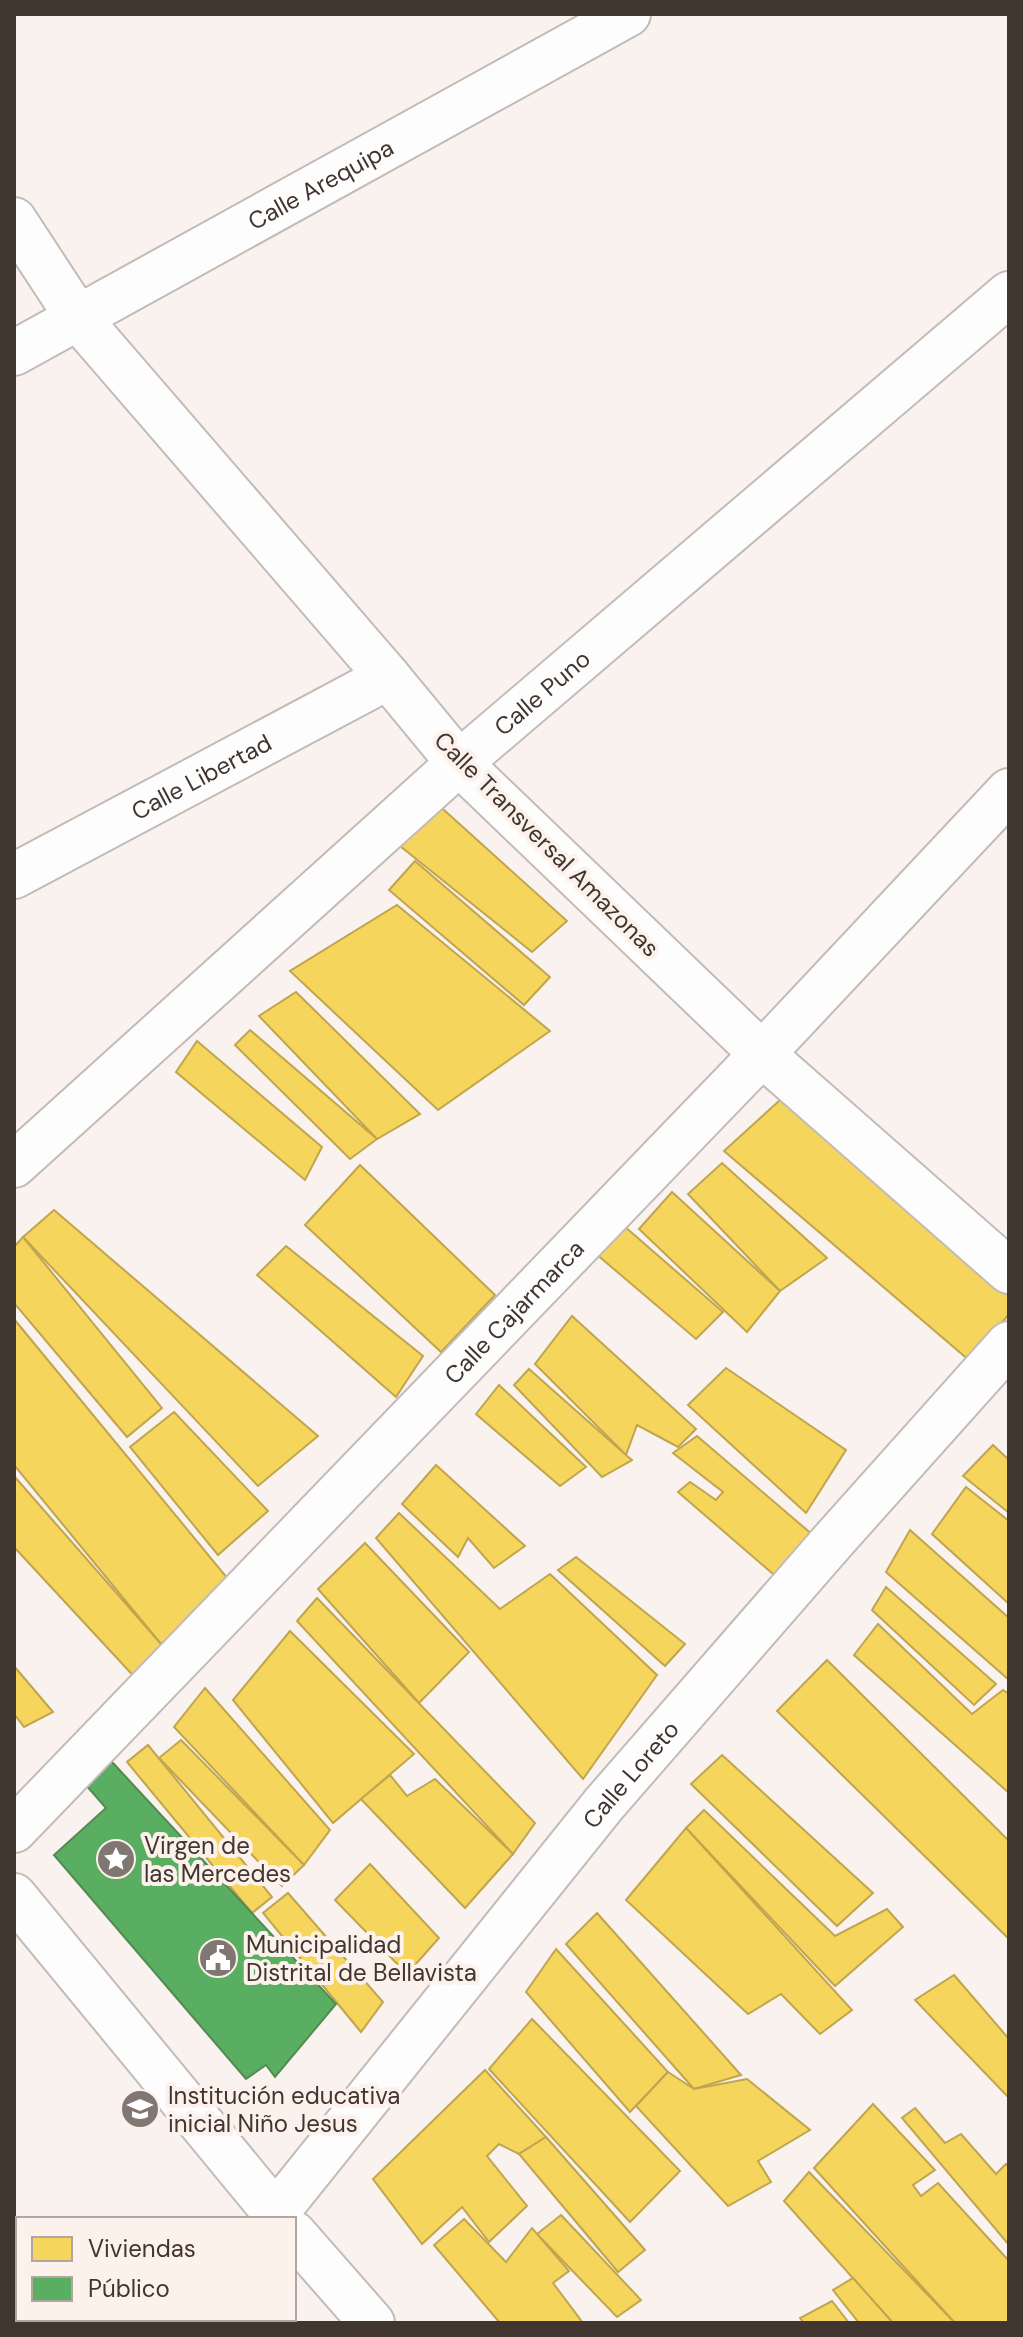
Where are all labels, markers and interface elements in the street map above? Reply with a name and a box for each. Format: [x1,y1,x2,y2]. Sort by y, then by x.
street label: Calle Arequipa [242,131,399,236]
street label: Calle Puno [487,643,596,742]
street label: Calle Transversal Amazonas [428,725,666,963]
street label: Calle Libertad [126,726,277,826]
street label: Calle Cajarmarca [437,1233,590,1390]
street label: Calle Loreto [575,1714,685,1834]
place label: Virgen de las Mercedes [144,1830,291,1889]
place icon: Virgen de las Mercedes [95,1838,137,1880]
place label: Municipalidad Distrital de Bellavista [246,1929,477,1988]
public building icon: Municipalidad Distrital de Bellavista [197,1937,239,1979]
place label: Institución educativa inicial Niño Jesus [168,2080,400,2139]
school or university icon: Institución educativa inicial Niño Jesus [119,2088,161,2130]
legend [16,2217,296,2321]
text: Viviendas [88,2233,196,2264]
text: Público [88,2273,170,2304]

